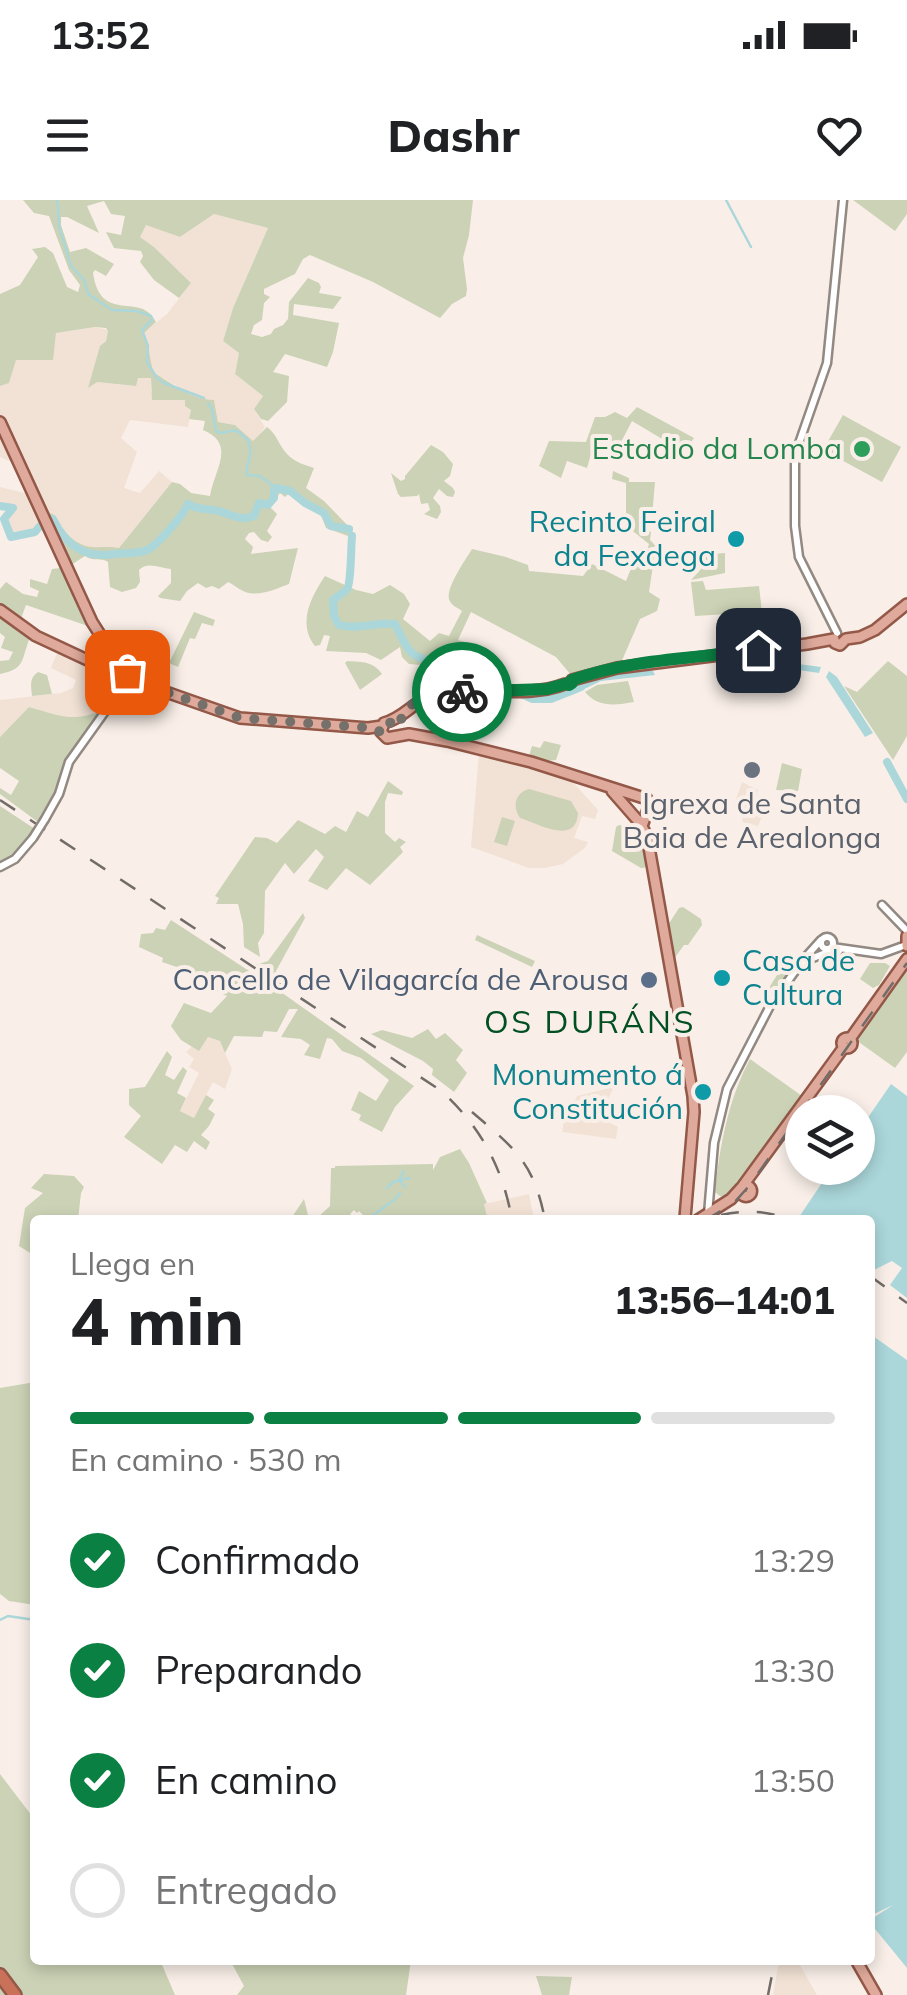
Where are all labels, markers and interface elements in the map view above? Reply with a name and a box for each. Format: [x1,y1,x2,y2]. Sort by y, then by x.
text: 13:52 [50,11,151,59]
text: Dashr [388,107,519,163]
icon: menu [40,108,95,163]
icon: heart [812,108,867,163]
place label: Estadio da Lomba [592,429,842,467]
marker: Estadio da Lomba [851,438,873,460]
place label: Recinto Feiral da Fexdega [529,502,716,574]
marker: Recinto Feiral da Fexdega [725,528,747,550]
pin [716,608,801,693]
icon: home [731,623,786,678]
pin [85,630,170,715]
courier [412,642,512,742]
icon: bag [100,645,155,700]
icon: bike [435,665,490,720]
marker: Igrexa de Santa Baia de Arealonga [741,759,763,781]
place label: Igrexa de Santa Baia de Arealonga [623,784,881,856]
place label: Casa de Cultura [742,941,855,1013]
place label: Concello de Vilagarcía de Arousa [173,960,629,998]
marker: Casa de Cultura [711,967,733,989]
marker: Concello de Vilagarcía de Arousa [638,969,660,991]
district label: OS DURÁNS [484,1001,696,1041]
place label: Monumento á Constitución [492,1055,683,1127]
marker: Monumento á Constitución [692,1081,714,1103]
map controls [785,1095,875,1185]
button: layers [785,1095,875,1185]
text: Llega en [70,1243,195,1283]
text: 13:56–14:01 [614,1276,835,1324]
text: 4 min [70,1280,244,1361]
text: En camino · 530 m [70,1439,342,1479]
icon: check [70,1533,125,1588]
text: Confirmado [155,1536,360,1584]
text: 13:29 [751,1540,835,1580]
icon: check [70,1643,125,1698]
text: Preparando [155,1646,362,1694]
text: 13:30 [751,1650,835,1690]
icon: check [70,1753,125,1808]
text: En camino [155,1756,337,1804]
text: 13:50 [751,1760,835,1800]
text: Entregado [155,1866,337,1914]

